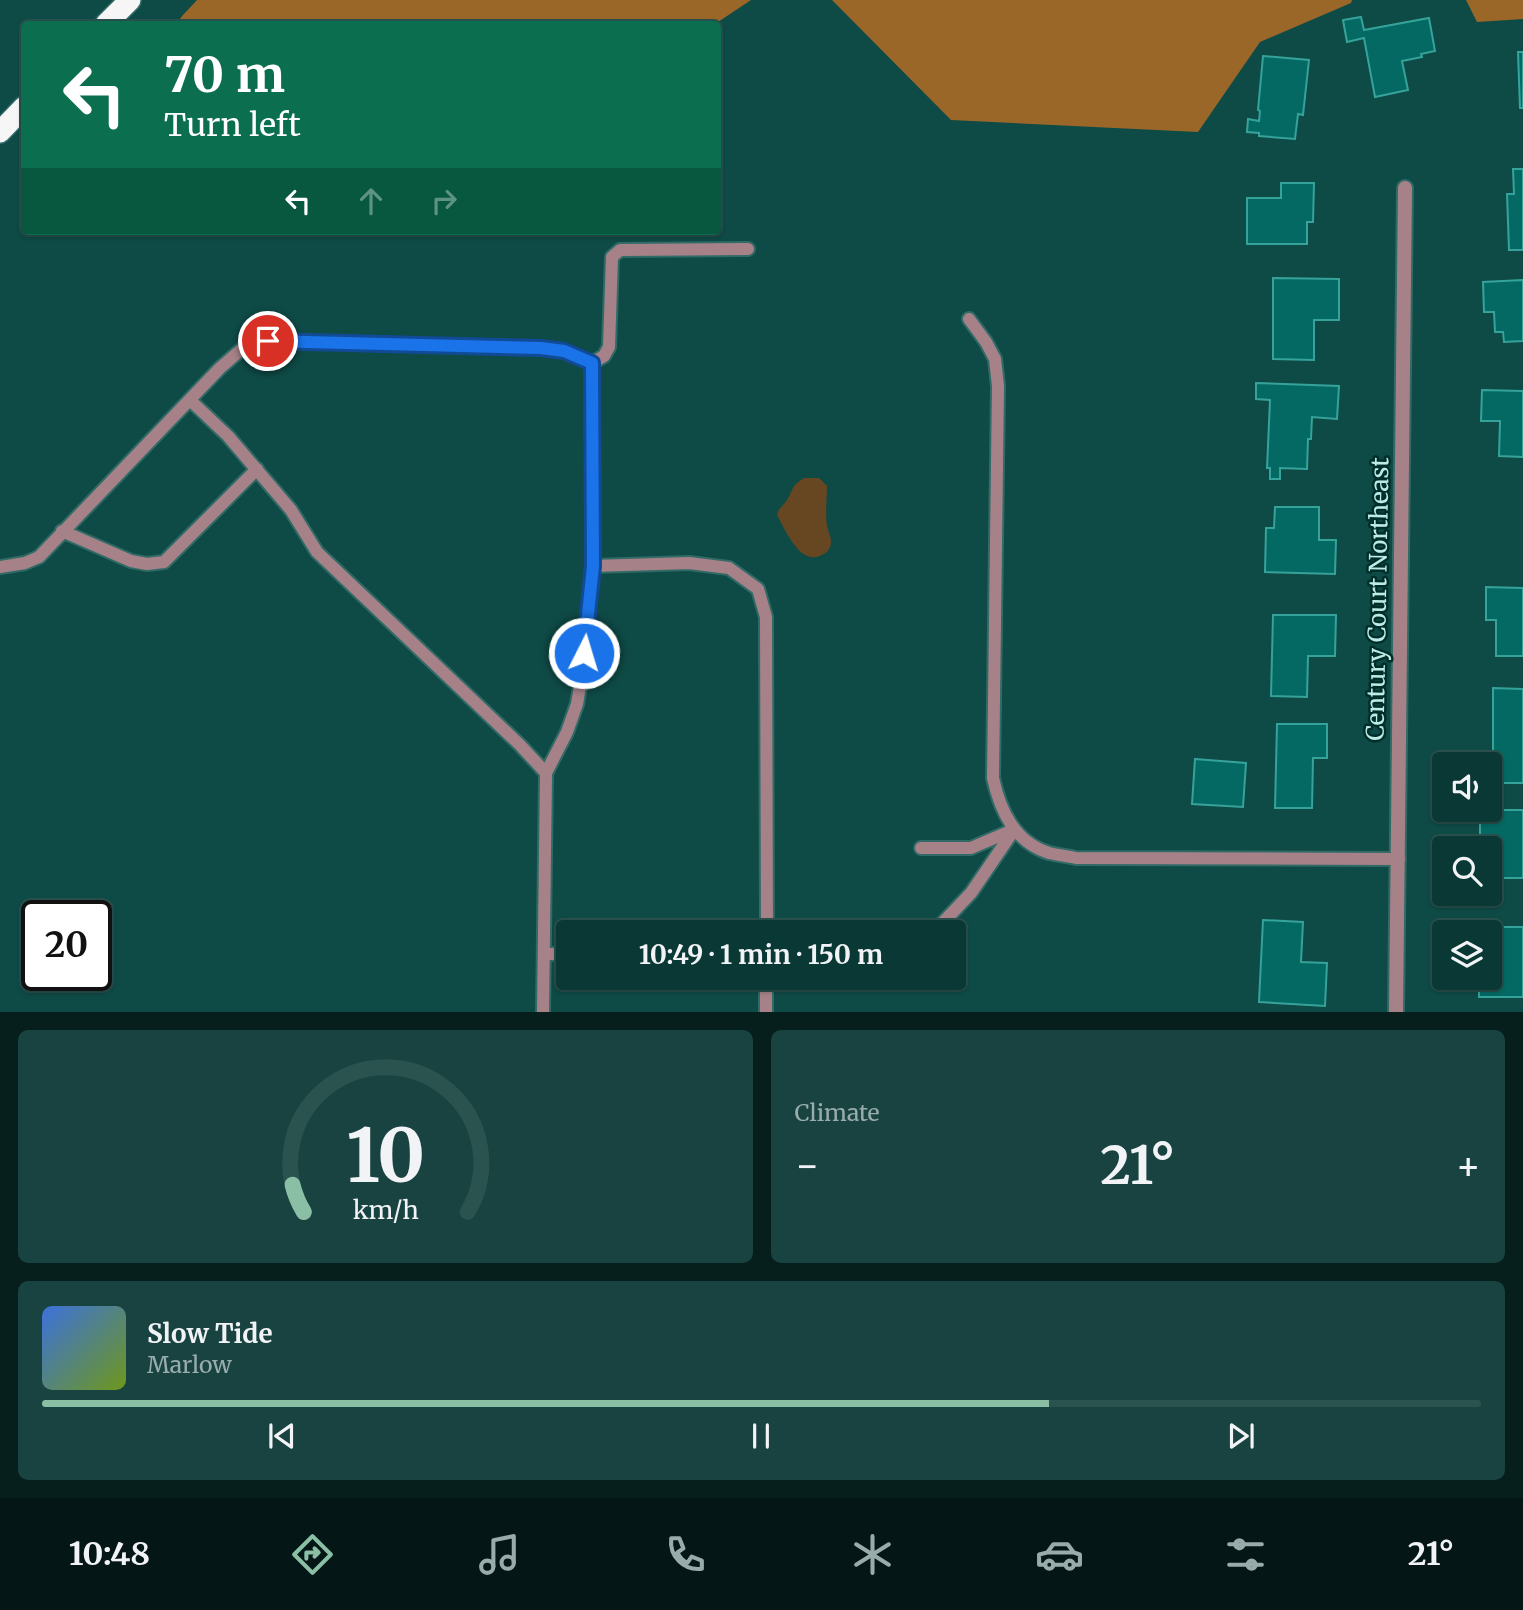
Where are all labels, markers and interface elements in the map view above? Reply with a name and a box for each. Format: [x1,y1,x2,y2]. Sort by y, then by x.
text: 70 m [164,44,285,105]
icon: left [49,49,140,140]
text: Turn left [164,105,301,145]
icon: left [279,182,317,220]
icon: ahead [352,182,390,220]
icon: right [425,182,463,220]
pin [238,311,298,371]
icon: arrive [249,322,287,360]
street label: Century Court Northeast [1360,456,1395,741]
position arrow [547,616,621,690]
map controls [1432,752,1502,990]
button: sound [1432,752,1502,822]
button: search [1432,836,1502,906]
speed limit sign: 20 [21,900,112,991]
button: layers [1432,920,1502,990]
text: 10:49 · 1 min · 150 m [639,938,883,971]
text: Climate [795,1098,880,1127]
text: 10 [346,1111,425,1203]
text: 21° [1100,1133,1175,1198]
text: − [795,1142,820,1189]
text: + [1456,1142,1481,1189]
text: km/h [352,1194,418,1226]
text: Slow Tide [147,1317,273,1350]
text: Marlow [147,1350,232,1379]
icon: previous [263,1417,301,1455]
icon: pause [742,1417,780,1455]
icon: next [1222,1417,1260,1455]
icon: directions [288,1530,337,1579]
icon: music [475,1530,524,1579]
icon: phone [661,1530,710,1579]
icon: climate [848,1530,897,1579]
icon: car [1035,1530,1084,1579]
icon: filters [1221,1530,1270,1579]
text: 10:48 [69,1534,150,1574]
text: 21° [1408,1534,1454,1574]

